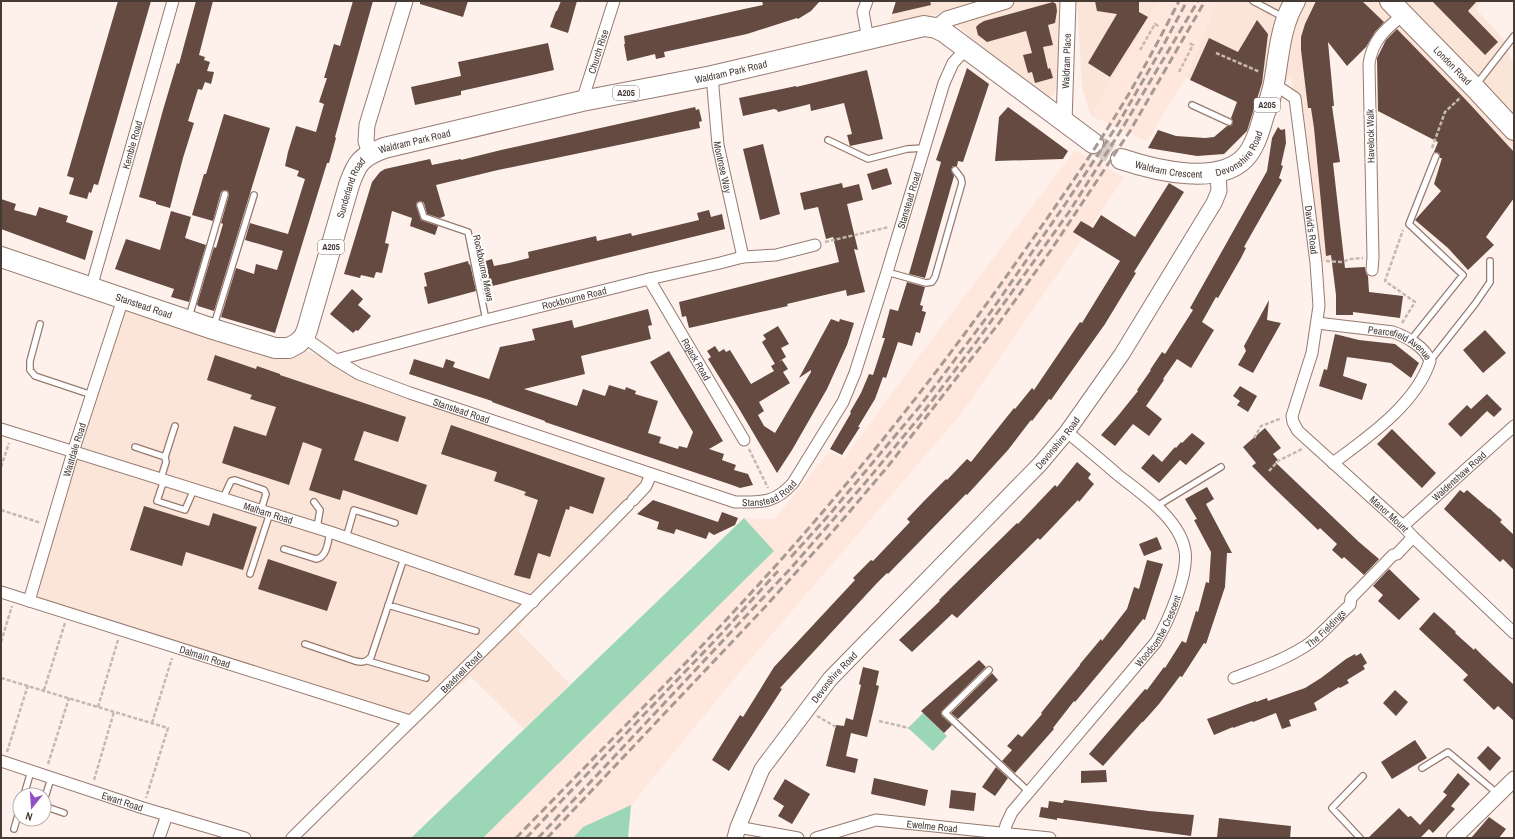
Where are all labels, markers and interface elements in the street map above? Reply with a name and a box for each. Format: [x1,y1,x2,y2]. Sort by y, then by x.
street label: Church Rise [585,28,612,75]
street label: Waldram Place [1059,33,1074,89]
street label: London Road [1431,44,1474,88]
street label: Waldram Park Road [694,57,768,86]
road number: A205 [613,86,639,100]
road number: A205 [1254,98,1280,112]
street label: Havelock Walk [1364,108,1377,163]
street label: Kemble Road [119,119,145,171]
street label: Waldram Park Road [377,126,452,157]
street label: Devonshire Road [1214,129,1266,179]
street label: Montrose Way [711,141,735,195]
street label: Sunderland Road [334,155,368,220]
street label: Waldram Crescent [1133,158,1203,181]
street label: Stanstead Road [894,170,924,230]
street label: David's Road [1302,205,1321,255]
street label: Rockbourne Mews [470,234,497,303]
road number: A205 [318,240,344,254]
street label: Rockbourne Road [540,284,608,313]
street label: Stanstead Road [114,290,174,322]
street label: Pearcefield Avenue [1367,323,1435,363]
street label: Rojack Road [678,336,713,383]
street label: Stanstead Road [431,395,491,426]
street label: Devonshire Road [1033,414,1083,472]
street label: Wastdale Road [60,421,89,478]
street label: Waldenshaw Road [1429,448,1489,504]
street label: Stanstead Road [742,477,800,509]
street label: Manor Mount [1367,493,1412,536]
street label: Malham Road [242,499,294,527]
street label: Woodcombe Crescent [1132,593,1184,669]
street label: The Fieldings [1303,607,1349,651]
street label: Dalmain Road [178,643,232,671]
street label: Beadnell Road [438,649,485,696]
street label: Devonshire Road [808,649,860,705]
north arrow [12,787,52,827]
street label: Ewart Road [100,789,145,815]
text: N [24,809,34,824]
street label: Ewelme Road [906,817,958,835]

